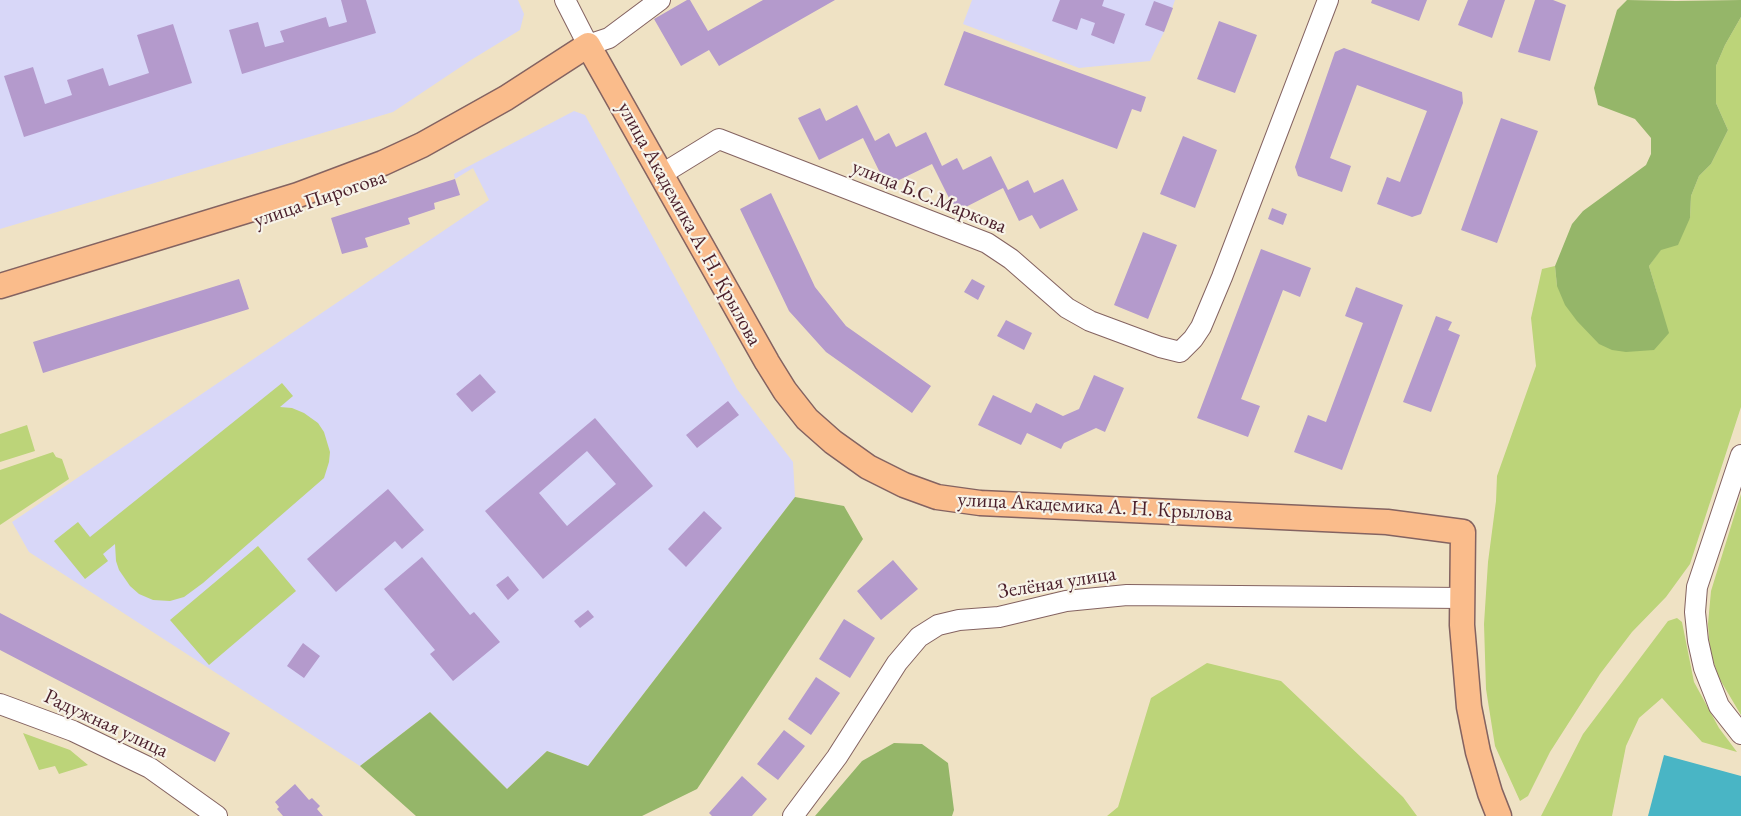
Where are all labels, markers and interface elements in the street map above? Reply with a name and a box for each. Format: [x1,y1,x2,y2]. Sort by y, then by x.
street label: улица Академика А. Н. Крылова [611,98,767,350]
street label: улица Б.С.Маркова [848,154,1010,240]
street label: улица Пирогова [251,165,389,233]
street label: улица Академика А. Н. Крылова [957,487,1233,527]
street label: Зелёная улица [996,561,1118,605]
street label: Радужная улица [40,684,172,764]

